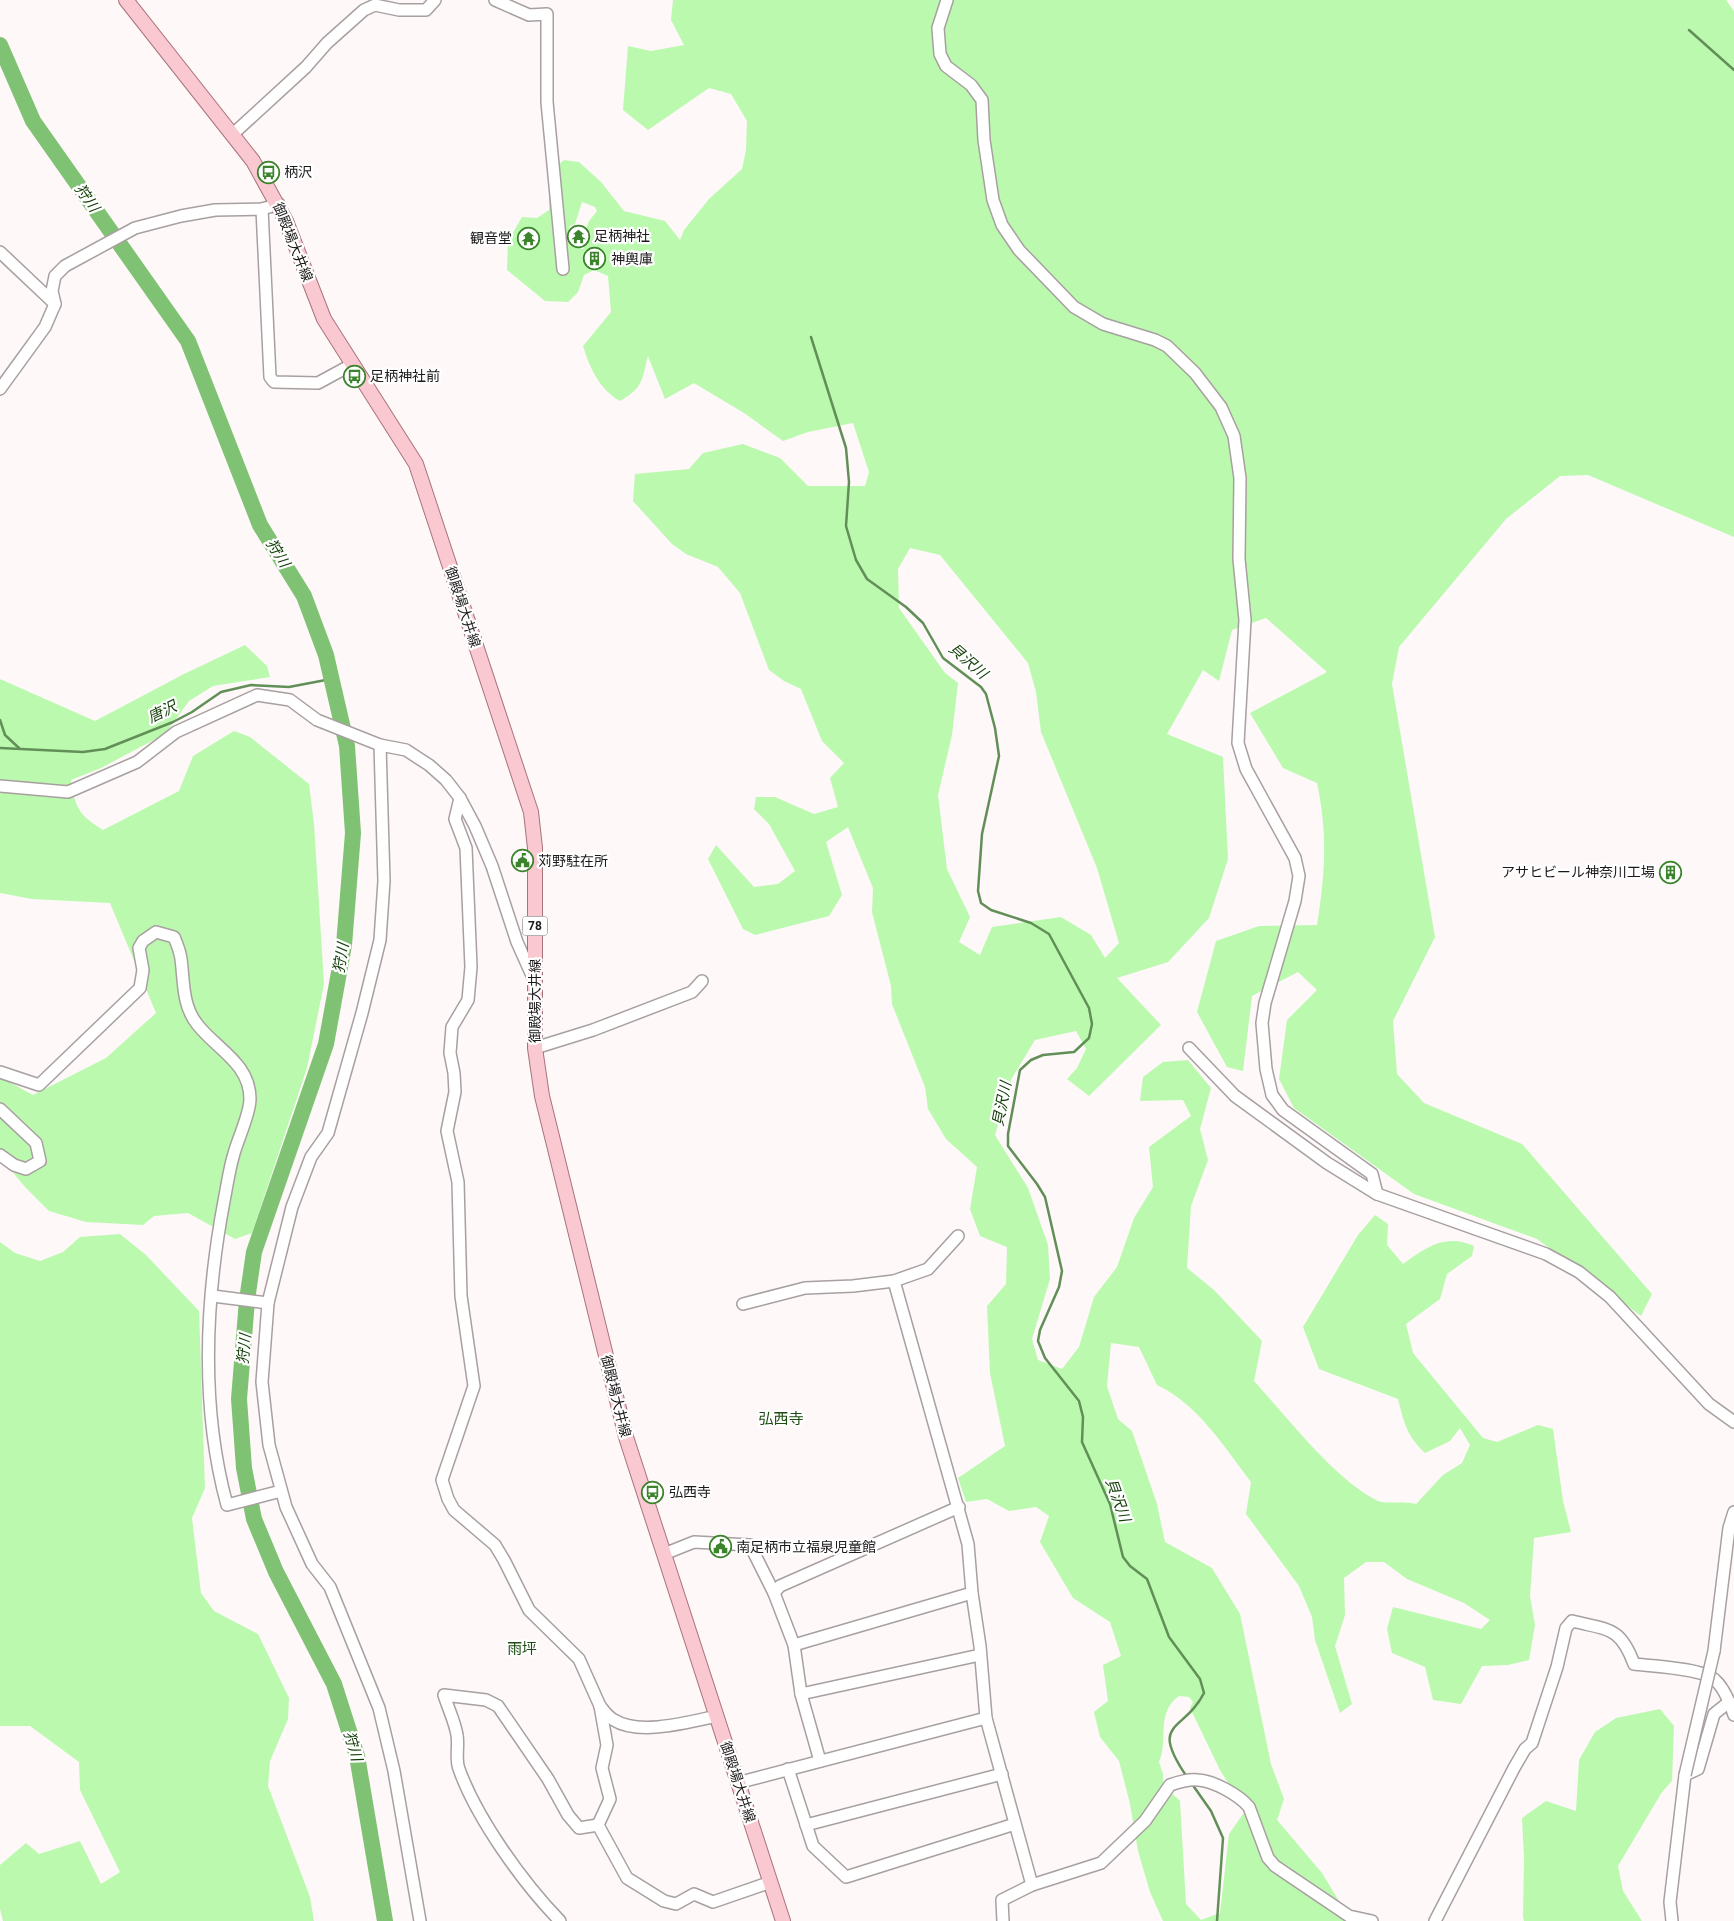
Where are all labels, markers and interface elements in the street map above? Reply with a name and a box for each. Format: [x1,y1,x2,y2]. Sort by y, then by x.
bus stop icon: 柄沢 [256,160,280,184]
place label: 柄沢 [284,164,312,180]
water label: 狩川 [71,181,104,217]
street label: 御殿場大井線 [270,200,316,284]
temple icon: 足柄神社 [566,224,590,248]
temple icon: 観音堂 [516,226,540,250]
place label: 足柄神社 [594,228,650,244]
place label: 観音堂 [470,230,512,246]
building icon: 神輿庫 [583,247,607,271]
place label: 神輿庫 [611,251,653,267]
bus stop icon: 足柄神社前 [342,364,366,388]
place label: 足柄神社前 [370,368,440,384]
water label: 狩川 [262,536,295,572]
street label: 御殿場大井線 [442,565,484,649]
water label: 貝沢川 [945,639,992,684]
water label: 唐沢 [145,696,181,727]
public building icon: 苅野駐在所 [510,849,534,873]
place label: 苅野駐在所 [538,853,608,869]
building icon: アサヒビール神奈川工場 [1659,860,1683,884]
place label: アサヒビール神奈川工場 [1501,864,1655,880]
road number: 78 [522,916,548,936]
water label: 狩川 [330,940,353,974]
street label: 御殿場大井線 [527,959,543,1043]
water label: 貝沢川 [989,1078,1016,1128]
water label: 狩川 [233,1331,255,1365]
street label: 御殿場大井線 [598,1353,634,1439]
district label: 弘西寺 [758,1410,804,1428]
water label: 貝沢川 [1102,1476,1135,1526]
bus stop icon: 弘西寺 [641,1480,665,1504]
place label: 弘西寺 [669,1484,711,1500]
public building icon: 南足柄市立福泉児童館 [708,1535,732,1559]
place label: 南足柄市立福泉児童館 [736,1539,876,1555]
district label: 雨坪 [507,1640,537,1658]
water label: 狩川 [340,1729,366,1765]
street label: 御殿場大井線 [717,1740,759,1824]

